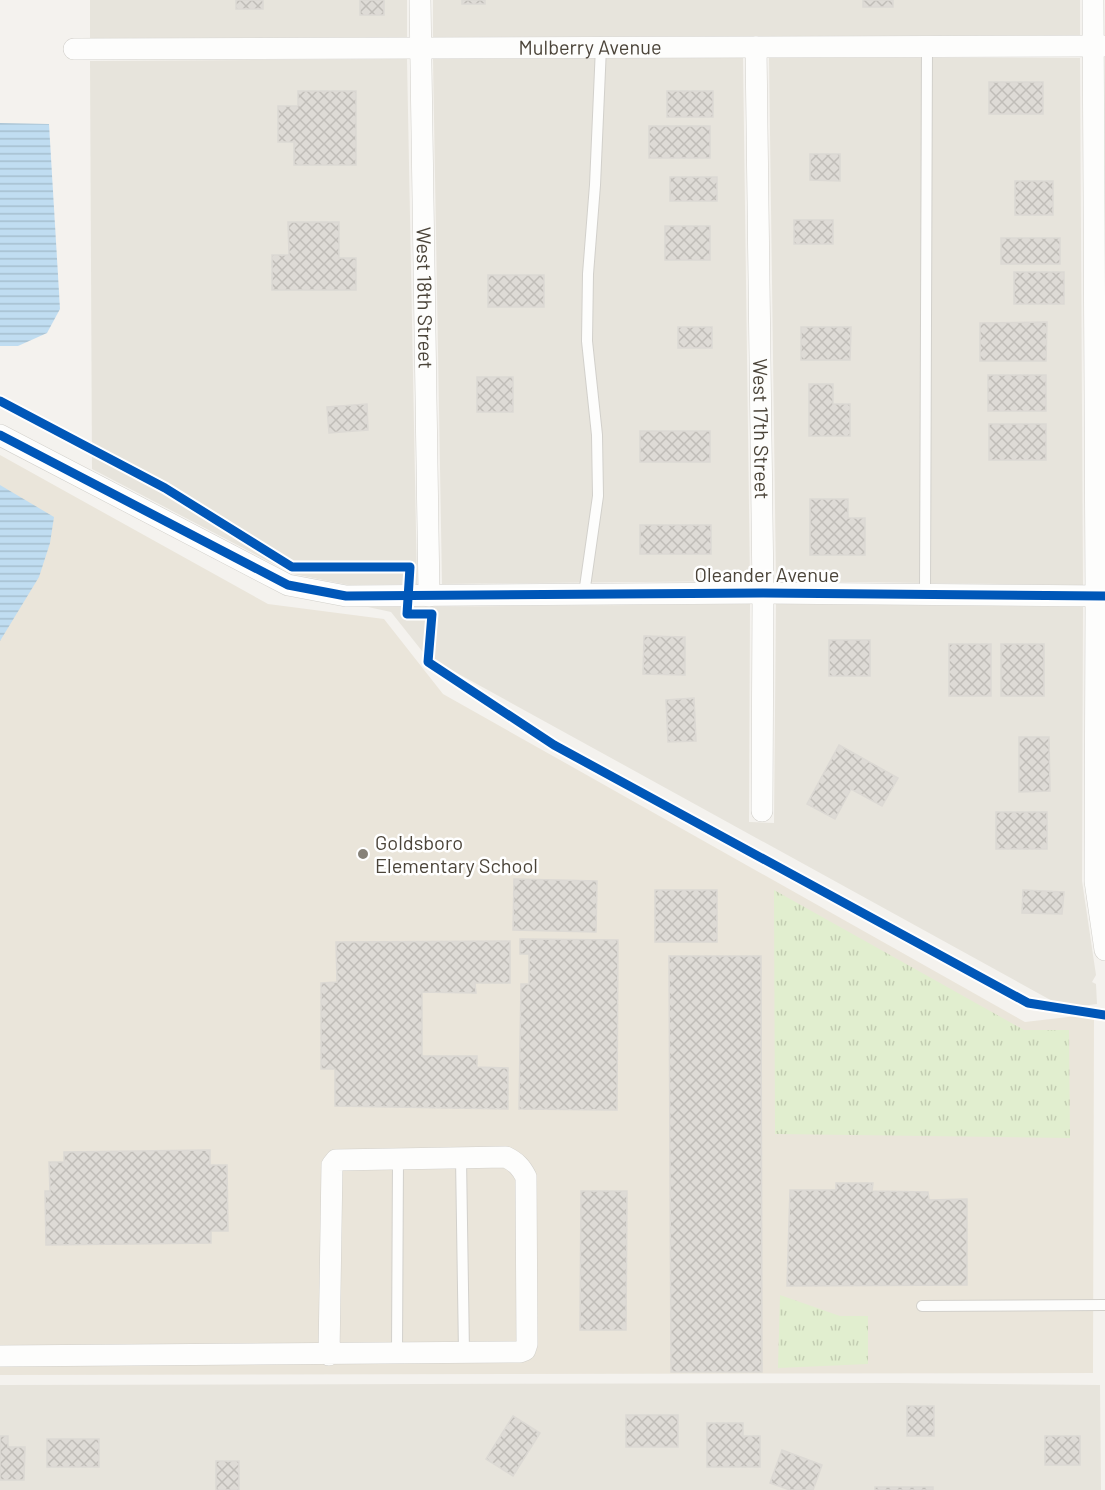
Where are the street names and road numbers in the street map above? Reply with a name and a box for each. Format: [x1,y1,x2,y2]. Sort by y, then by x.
street label: Mulberry Avenue [518,34,662,59]
street label: West 18th Street [412,227,439,369]
street label: West 17th Street [749,358,775,500]
street label: Oleander Avenue [695,562,839,586]

